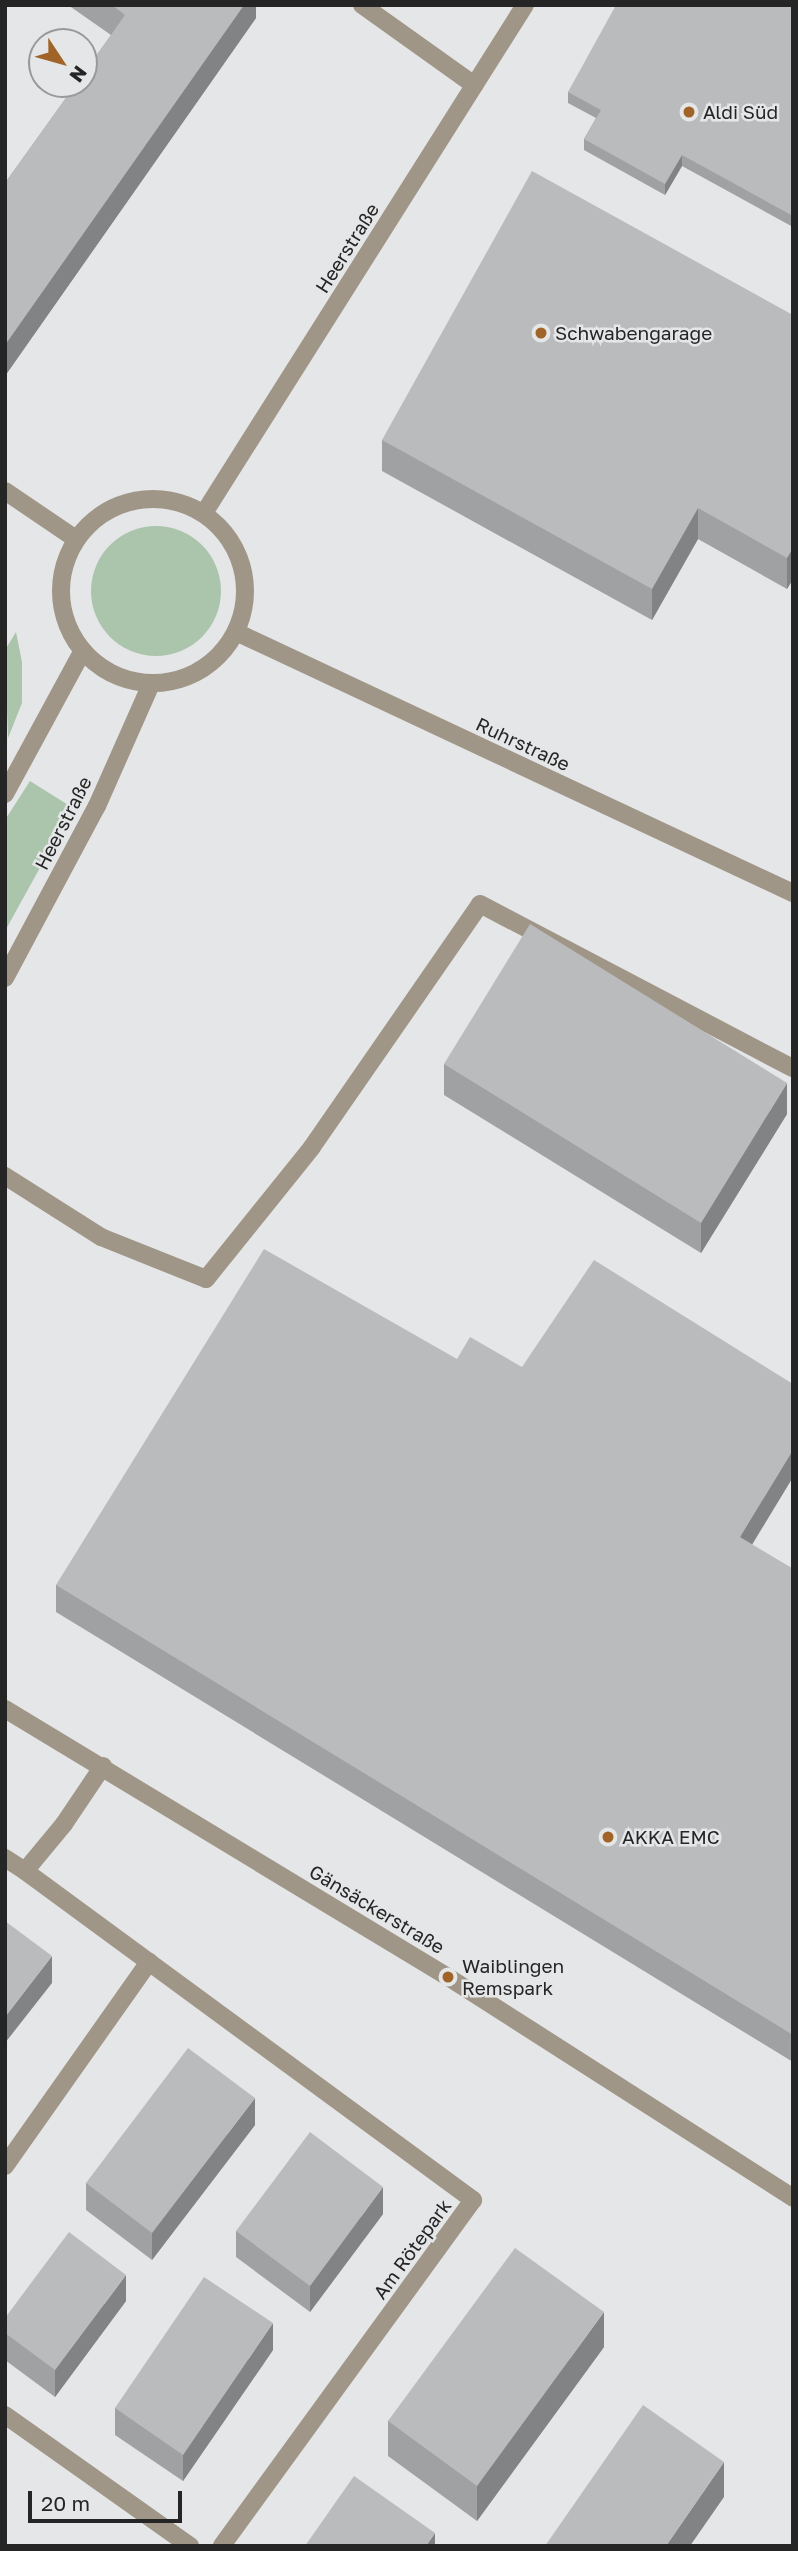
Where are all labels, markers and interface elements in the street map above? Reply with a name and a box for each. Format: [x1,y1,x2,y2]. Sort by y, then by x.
north arrow [28,28,98,98]
text: N [65,62,92,87]
place label: Aldi Süd [703,101,778,123]
marker: Aldi Süd [681,104,697,120]
street label: Heerstraße [310,199,384,297]
place label: Schwabengarage [555,322,712,344]
marker: Schwabengarage [533,325,549,341]
street label: Ruhrstraße [473,712,573,776]
street label: Heerstraße [30,773,96,873]
place label: AKKA EMC [622,1826,720,1848]
marker: AKKA EMC [600,1829,616,1845]
street label: Gänsäckerstraße [305,1860,449,1958]
place label: Waiblingen Remspark [462,1955,564,1999]
marker: Waiblingen Remspark [440,1969,456,1985]
street label: Am Rötepark [368,2195,456,2303]
scale bar [32,2478,186,2522]
text: 20 m [41,2490,90,2516]

